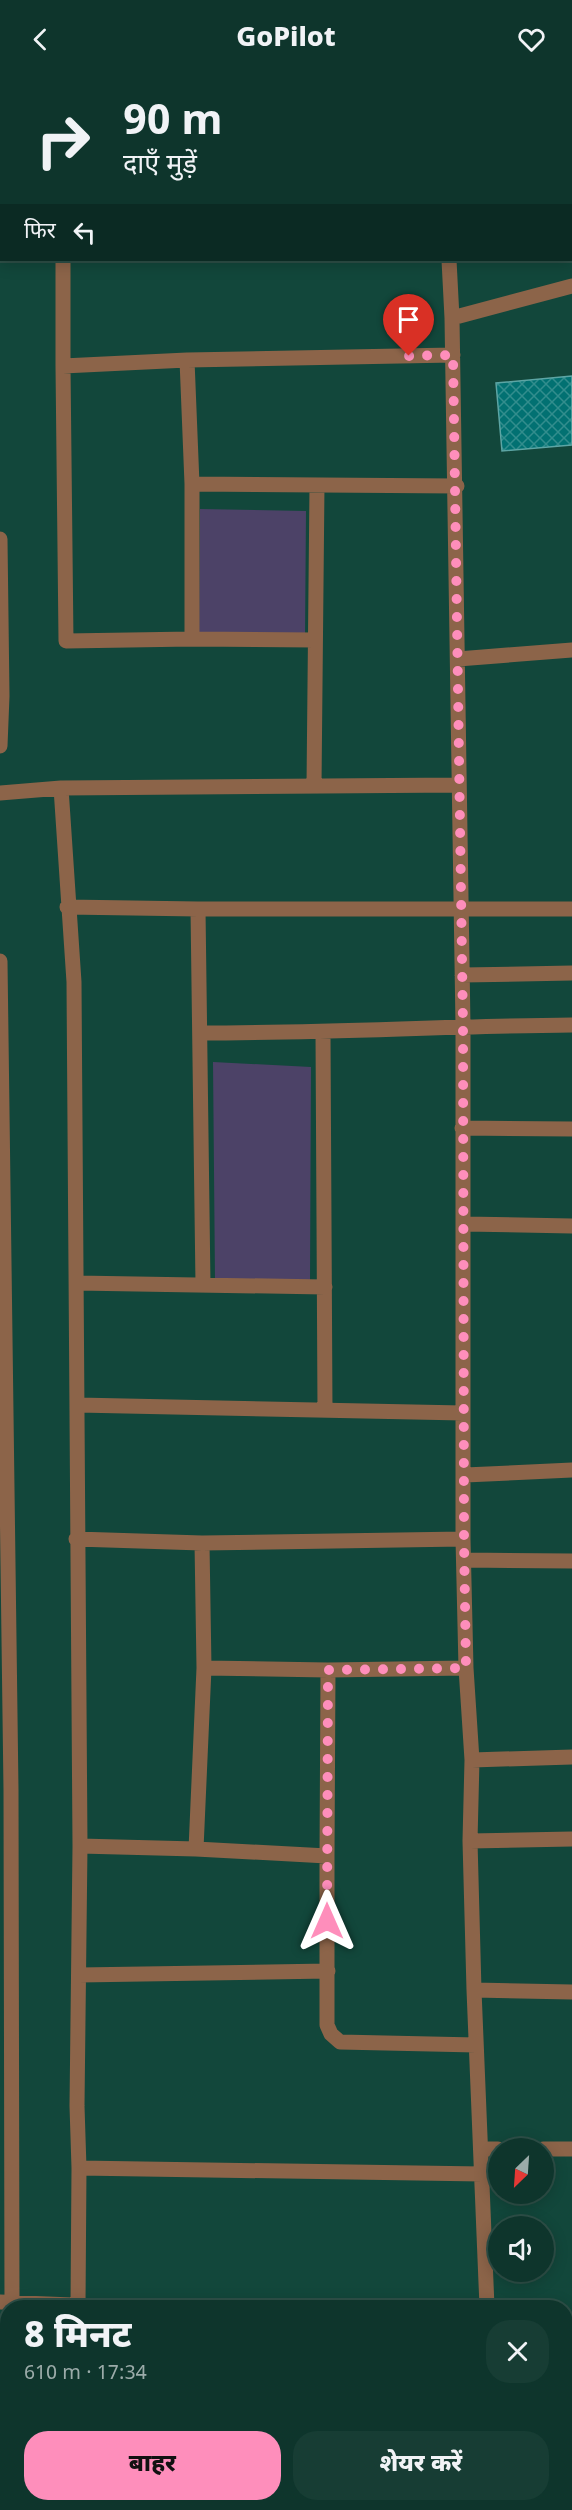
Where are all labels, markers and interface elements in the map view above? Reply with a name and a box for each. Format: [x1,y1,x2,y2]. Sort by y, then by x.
text: GoPilot [236,22,336,57]
icon: back [24,23,57,56]
icon: heart [515,23,548,56]
text: 90 m [123,96,223,151]
icon: right [24,102,102,180]
text: दाएँ मुड़ें [123,149,197,184]
icon: left [68,216,101,249]
text: फिर [24,218,56,247]
pin [383,294,434,356]
icon: arrive [392,303,425,336]
position arrow [295,1889,359,1953]
north arrow [488,2138,554,2204]
map controls [488,2138,554,2282]
button: sound [488,2216,554,2282]
text: 8 मिनट [24,2315,131,2362]
button: close [486,2320,549,2383]
text: 610 m · 17:34 [24,2361,147,2387]
button: बाहर [24,2431,281,2500]
button: शेयर करें [293,2431,549,2500]

